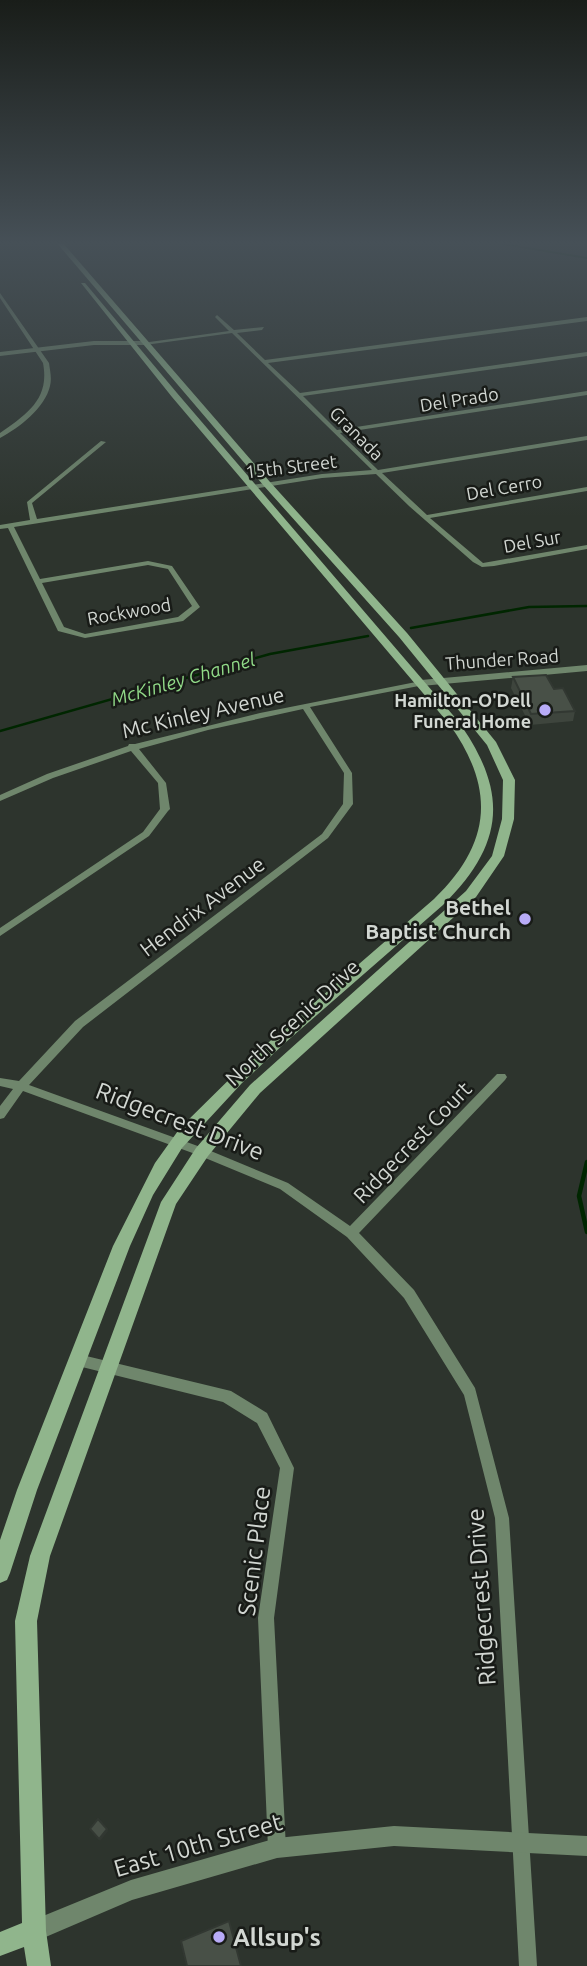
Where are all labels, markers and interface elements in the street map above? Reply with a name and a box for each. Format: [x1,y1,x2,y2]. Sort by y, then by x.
street label: Del Prado [418,383,500,415]
street label: Granada [326,402,388,464]
street label: 15th Street [244,450,338,482]
street label: Del Cerro [465,471,543,503]
street label: Del Sur [502,526,562,556]
street label: Rockwood [86,594,172,628]
street label: Thunder Road [445,645,559,673]
water label: McKinley Channel [108,648,258,710]
street label: Mc Kinley Avenue [119,682,287,742]
place label: Hamilton-O'Dell Funeral Home [394,690,532,731]
marker: Hamilton-O'Dell Funeral Home [537,702,553,718]
street label: Hendrix Avenue [135,851,269,961]
place label: Bethel Baptist Church [365,895,511,943]
marker: Bethel Baptist Church [517,911,533,927]
street label: North Scenic Drive [220,954,364,1090]
street label: Ridgecrest Court [348,1076,476,1208]
street label: Ridgecrest Drive [92,1077,268,1165]
street label: Scenic Place [233,1485,275,1617]
street label: Ridgecrest Drive [461,1508,501,1686]
street label: East 10th Street [111,1808,286,1882]
place label: Allsup's [233,1924,321,1951]
marker: Allsup's [211,1929,227,1945]

